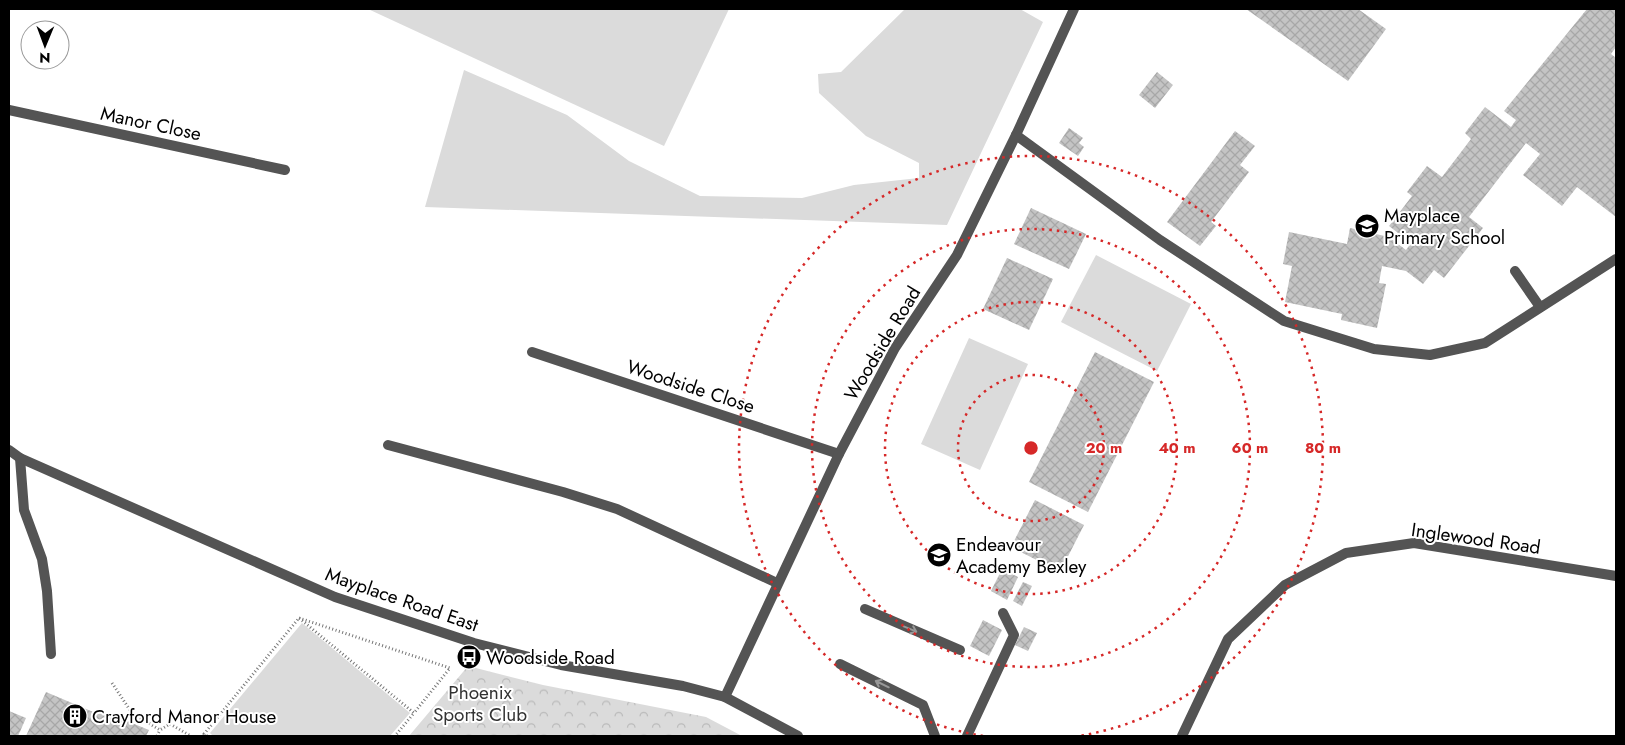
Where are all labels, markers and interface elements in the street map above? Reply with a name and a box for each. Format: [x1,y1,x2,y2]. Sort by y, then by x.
north arrow [20,20,70,70]
text: N [39,48,51,68]
street label: Manor Close [98,100,204,147]
place label: Mayplace Primary School [1384,202,1505,251]
school or university icon: Mayplace Primary School [1354,213,1380,239]
street label: Woodside Road [838,281,927,405]
street label: Woodside Close [623,353,758,420]
text: 20 m [1086,437,1122,459]
text: 40 m [1158,437,1196,459]
text: 60 m [1232,437,1268,459]
text: 80 m [1305,437,1341,459]
centre of rings [1022,439,1040,457]
street label: Inglewood Road [1410,516,1542,561]
place label: Endeavour Academy Bexley [956,531,1087,580]
school or university icon: Endeavour Academy Bexley [926,542,952,568]
street label: Mayplace Road East [322,561,482,638]
one-way arrow [902,624,917,634]
bus stop icon: Woodside Road [456,644,482,670]
place label: Woodside Road [486,644,615,671]
park label: Phoenix Sports Club [433,679,527,728]
one-way arrow [875,679,890,688]
building icon: Crayford Manor House [62,703,88,729]
place label: Crayford Manor House [92,703,276,730]

